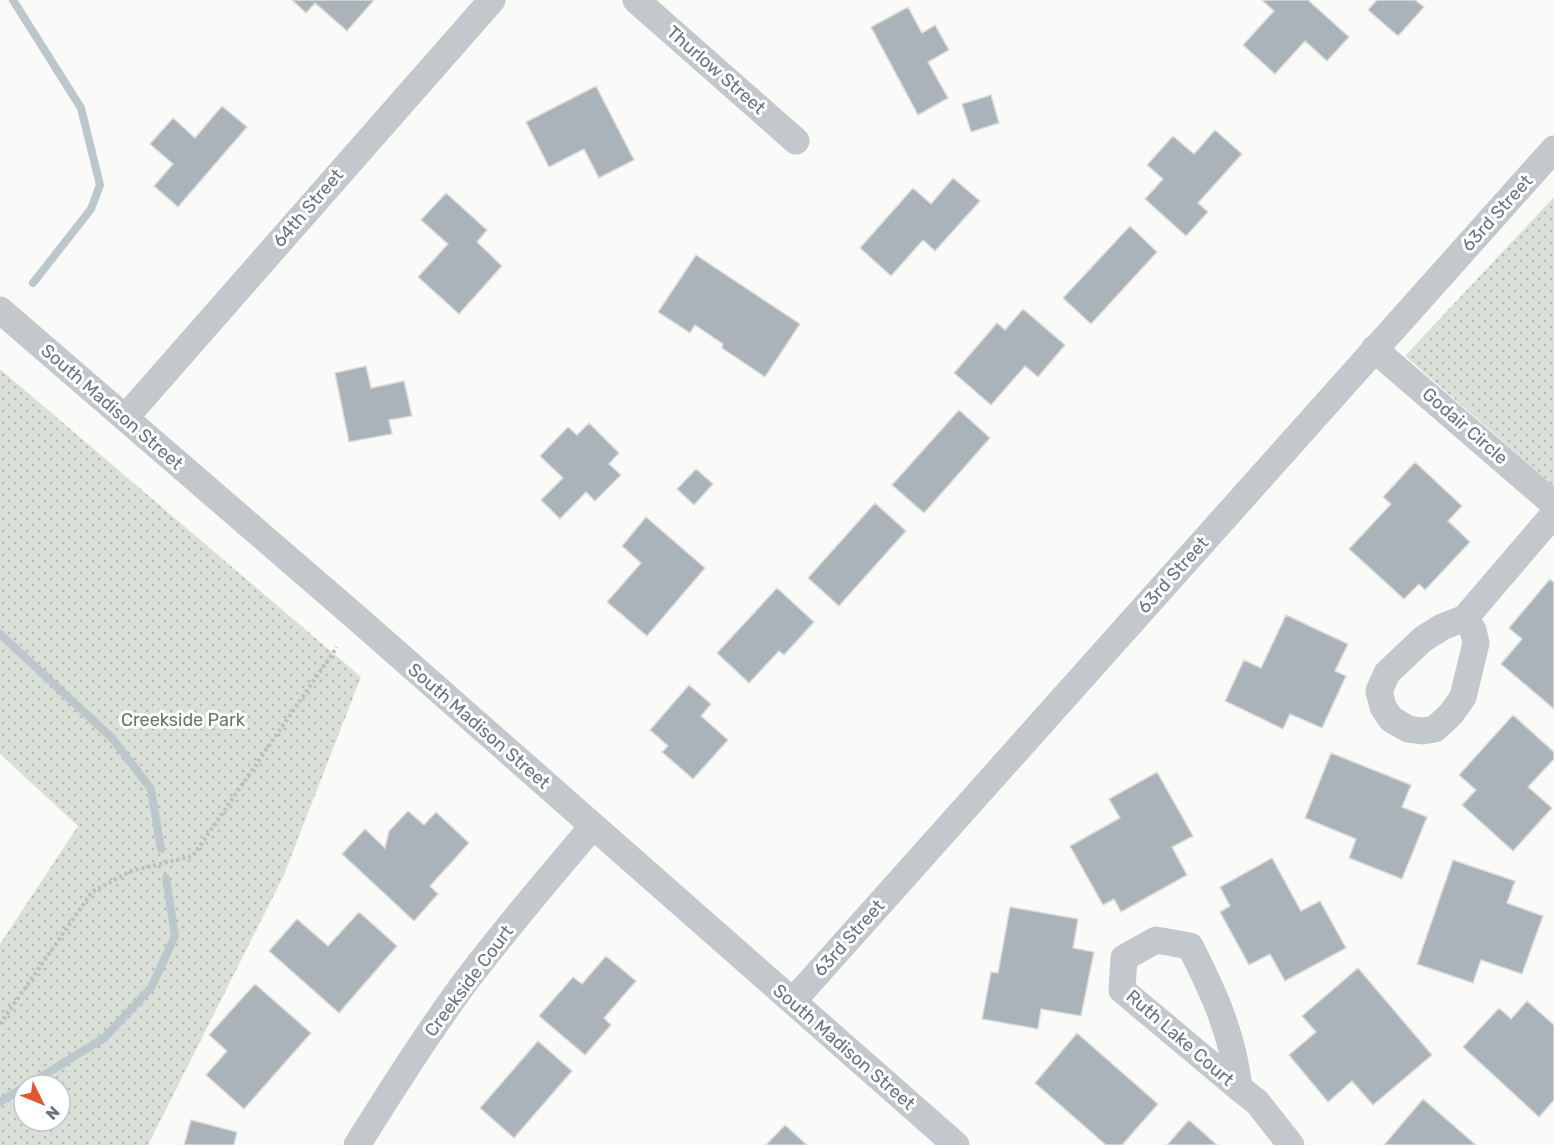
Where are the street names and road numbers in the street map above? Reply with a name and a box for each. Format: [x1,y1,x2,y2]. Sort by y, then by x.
street label: Thurlow Street [662,21,770,119]
street label: 64th Street [268,164,348,252]
street label: 63rd Street [1457,170,1537,256]
street label: South Madison Street [37,339,187,475]
street label: Godair Circle [1418,383,1512,469]
street label: 63rd Street [1133,532,1213,618]
street label: South Madison Street [404,658,554,794]
street label: 63rd Street [809,895,889,981]
street label: Creekside Court [420,921,518,1041]
street label: South Madison Street [769,979,919,1115]
street label: Ruth Lake Court [1122,985,1238,1091]

